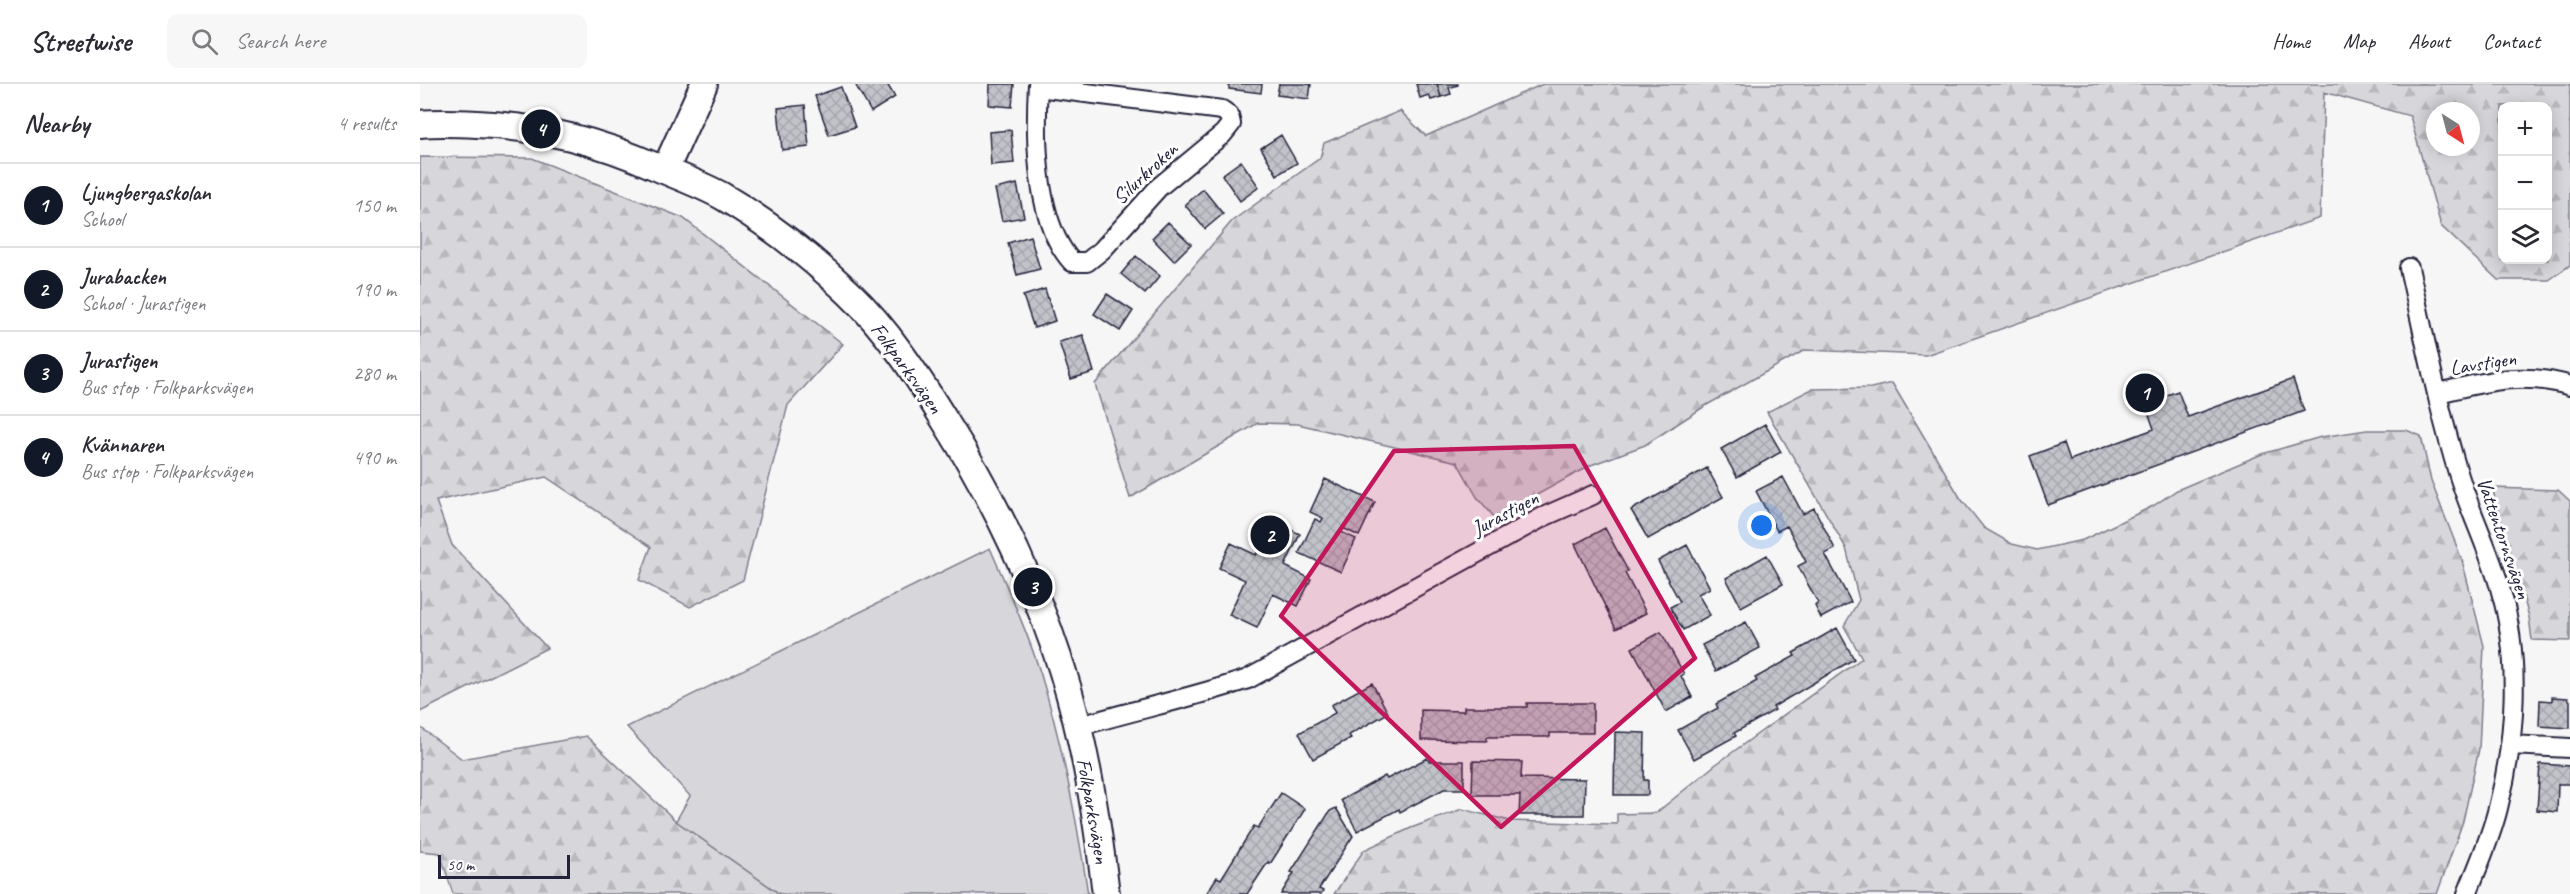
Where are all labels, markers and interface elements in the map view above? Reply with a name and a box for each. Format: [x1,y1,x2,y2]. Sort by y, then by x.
search box [167,14,587,68]
text: Streetwise [30,24,131,59]
icon: search [188,25,221,58]
text: Search here [236,27,325,55]
text: Home [2272,28,2310,54]
text: Map [2343,28,2375,54]
text: About [2408,28,2450,54]
text: Contact [2483,28,2540,54]
north arrow [2426,102,2480,156]
map controls [2498,102,2552,264]
button: + [2498,102,2552,156]
pin: 4 [522,106,560,152]
text: Nearby [24,107,89,140]
text: 4 results [337,111,396,136]
street label: Silurkroken [1107,135,1184,210]
button: − [2498,156,2552,210]
text: Ljungbergaskolan [81,179,211,207]
text: 1 [39,193,48,218]
text: 150 m [353,193,396,218]
text: School [81,207,124,232]
button: layers [2498,210,2552,264]
text: Jurabacken [81,263,166,291]
text: 2 [39,277,48,302]
text: 190 m [353,277,396,302]
text: School · Jurastigen [81,291,206,316]
street label: Folkparksvägen [865,317,949,419]
street label: Lavstigen [2448,345,2518,381]
text: Jurastigen [81,347,157,375]
text: 3 [39,361,48,386]
text: 280 m [353,361,396,386]
pin: 1 [2126,370,2164,416]
text: Bus stop · Folkparksvägen [81,375,253,400]
text: Kvännaren [81,431,164,459]
text: 4 [39,445,48,470]
text: 490 m [353,445,396,470]
text: Bus stop · Folkparksvägen [81,459,253,484]
street label: Vattentornsvägen [2471,474,2537,603]
street label: Jurastigen [1466,484,1543,542]
your location [1747,511,1776,540]
pin: 2 [1250,512,1290,558]
pin: 3 [1014,564,1052,610]
street label: Folkparksvägen [1071,756,1115,866]
scale bar [438,852,570,880]
text: 50 m [447,855,474,875]

